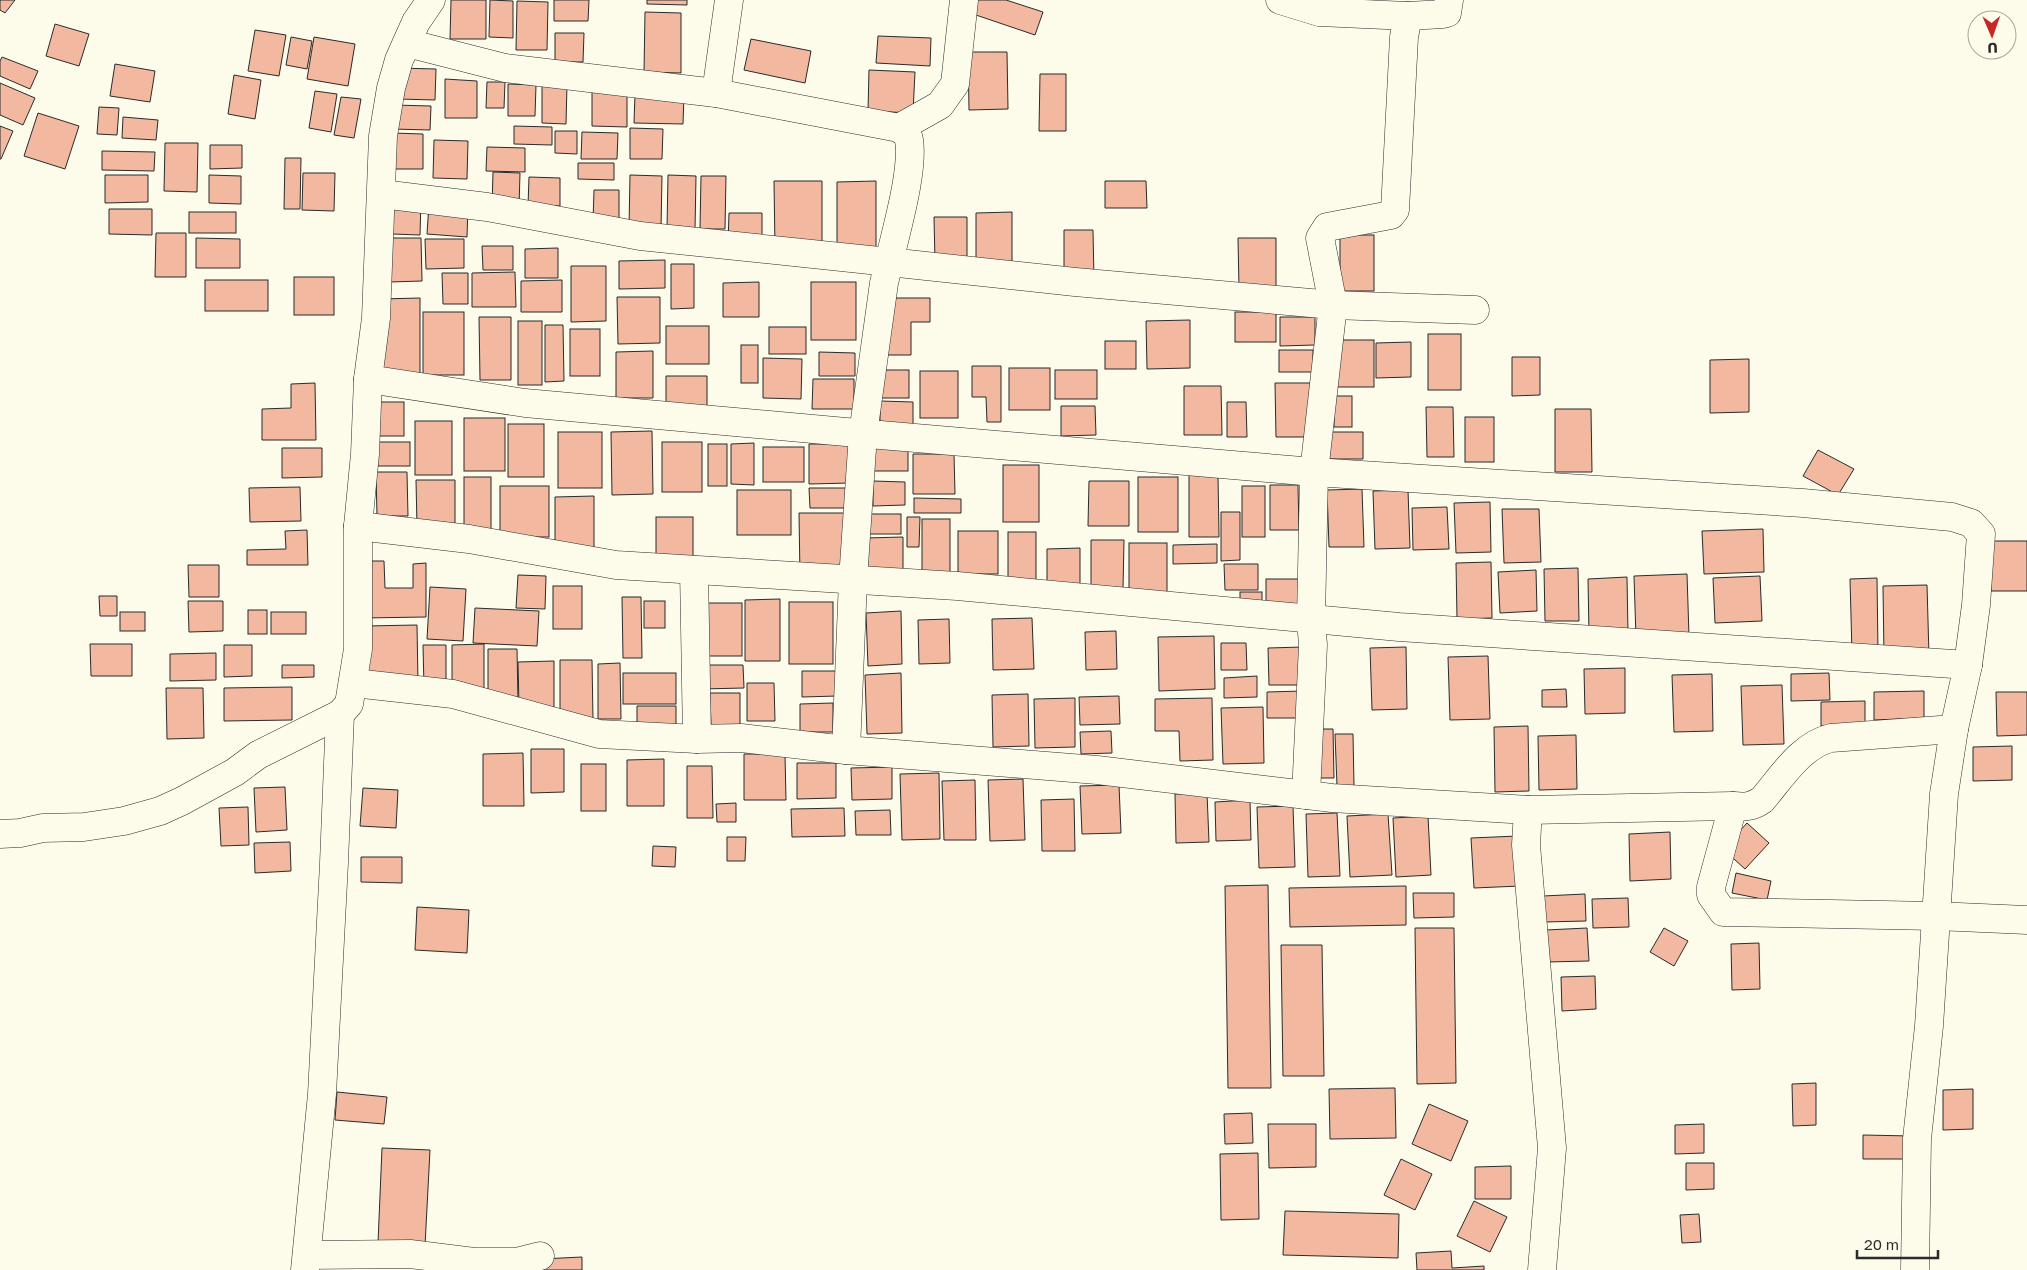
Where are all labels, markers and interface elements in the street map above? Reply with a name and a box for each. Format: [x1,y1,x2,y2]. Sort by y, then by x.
north arrow [1967,10,2017,60]
text: U [1987,40,1998,57]
scale bar [1857,1228,1938,1260]
text: 20 m [1864,1235,1899,1253]

